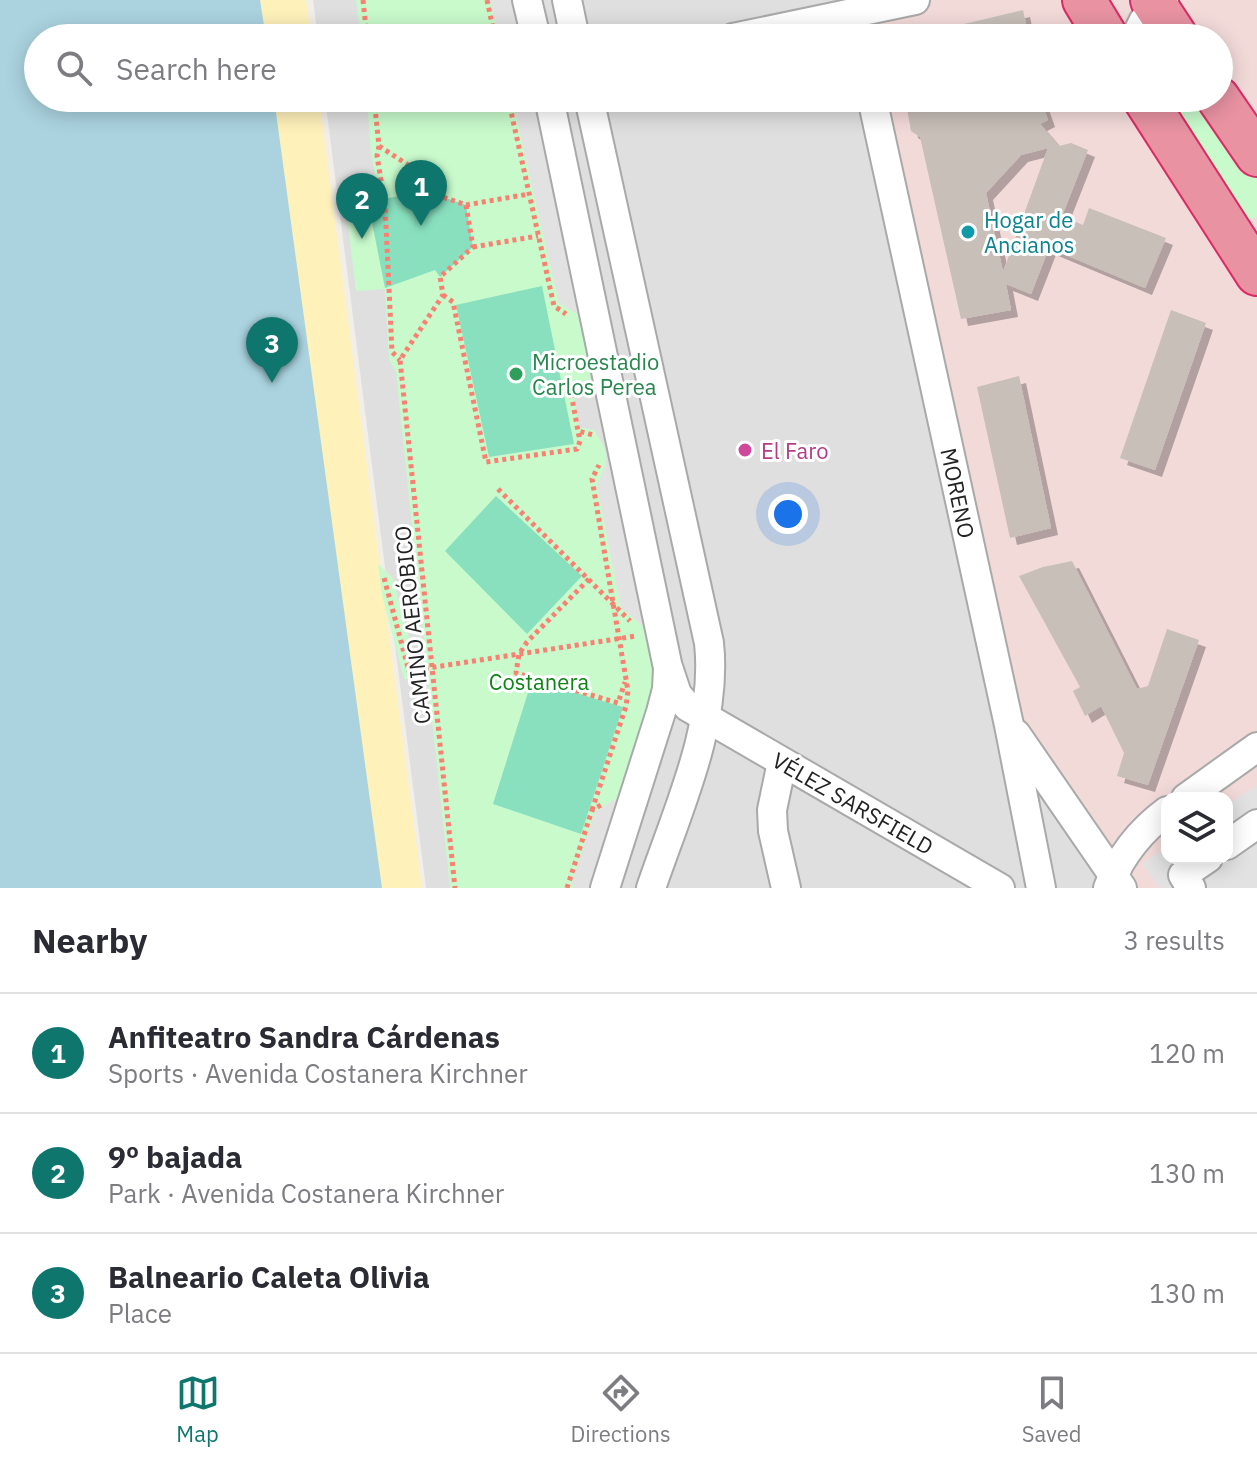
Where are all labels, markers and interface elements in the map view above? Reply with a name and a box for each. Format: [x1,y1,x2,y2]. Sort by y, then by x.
search box [24,24,1233,112]
icon: search [52,46,96,90]
text: Search here [116,49,277,88]
pin: 1 [395,160,447,226]
pin: 2 [336,173,388,239]
place label: Hogar de Ancianos [984,205,1074,259]
marker: Hogar de Ancianos [959,223,977,241]
pin: 3 [246,317,298,383]
place label: Microestadio Carlos Perea [532,347,659,401]
marker: Microestadio Carlos Perea [507,365,525,383]
place label: El Faro [761,436,828,465]
marker: El Faro [736,441,754,459]
street label: MORENO [934,445,982,541]
your location [768,494,808,534]
street label: CAMINO AERÓBICO [387,524,437,726]
park label: Costanera [489,667,589,696]
street label: VÉLEZ SARSFIELD [767,745,939,861]
map controls [1161,792,1233,864]
button: layers [1161,792,1233,864]
text: Nearby [32,918,147,962]
text: 3 results [1123,923,1225,957]
text: Anfiteatro Sandra Cárdenas [108,1017,500,1056]
text: 1 [50,1036,66,1070]
text: 120 m [1149,1036,1225,1070]
text: Sports · Avenida Costanera Kirchner [108,1056,528,1090]
text: 9º bajada [108,1137,242,1176]
text: 2 [50,1156,66,1190]
text: 130 m [1149,1156,1225,1190]
text: Park · Avenida Costanera Kirchner [108,1176,504,1210]
text: Balneario Caleta Olivia [108,1257,430,1296]
text: 3 [50,1276,66,1310]
text: 130 m [1149,1276,1225,1310]
text: Place [108,1296,172,1330]
tab: Map [176,1371,220,1448]
tab: Directions [571,1371,671,1448]
tab: Saved [1022,1371,1081,1448]

